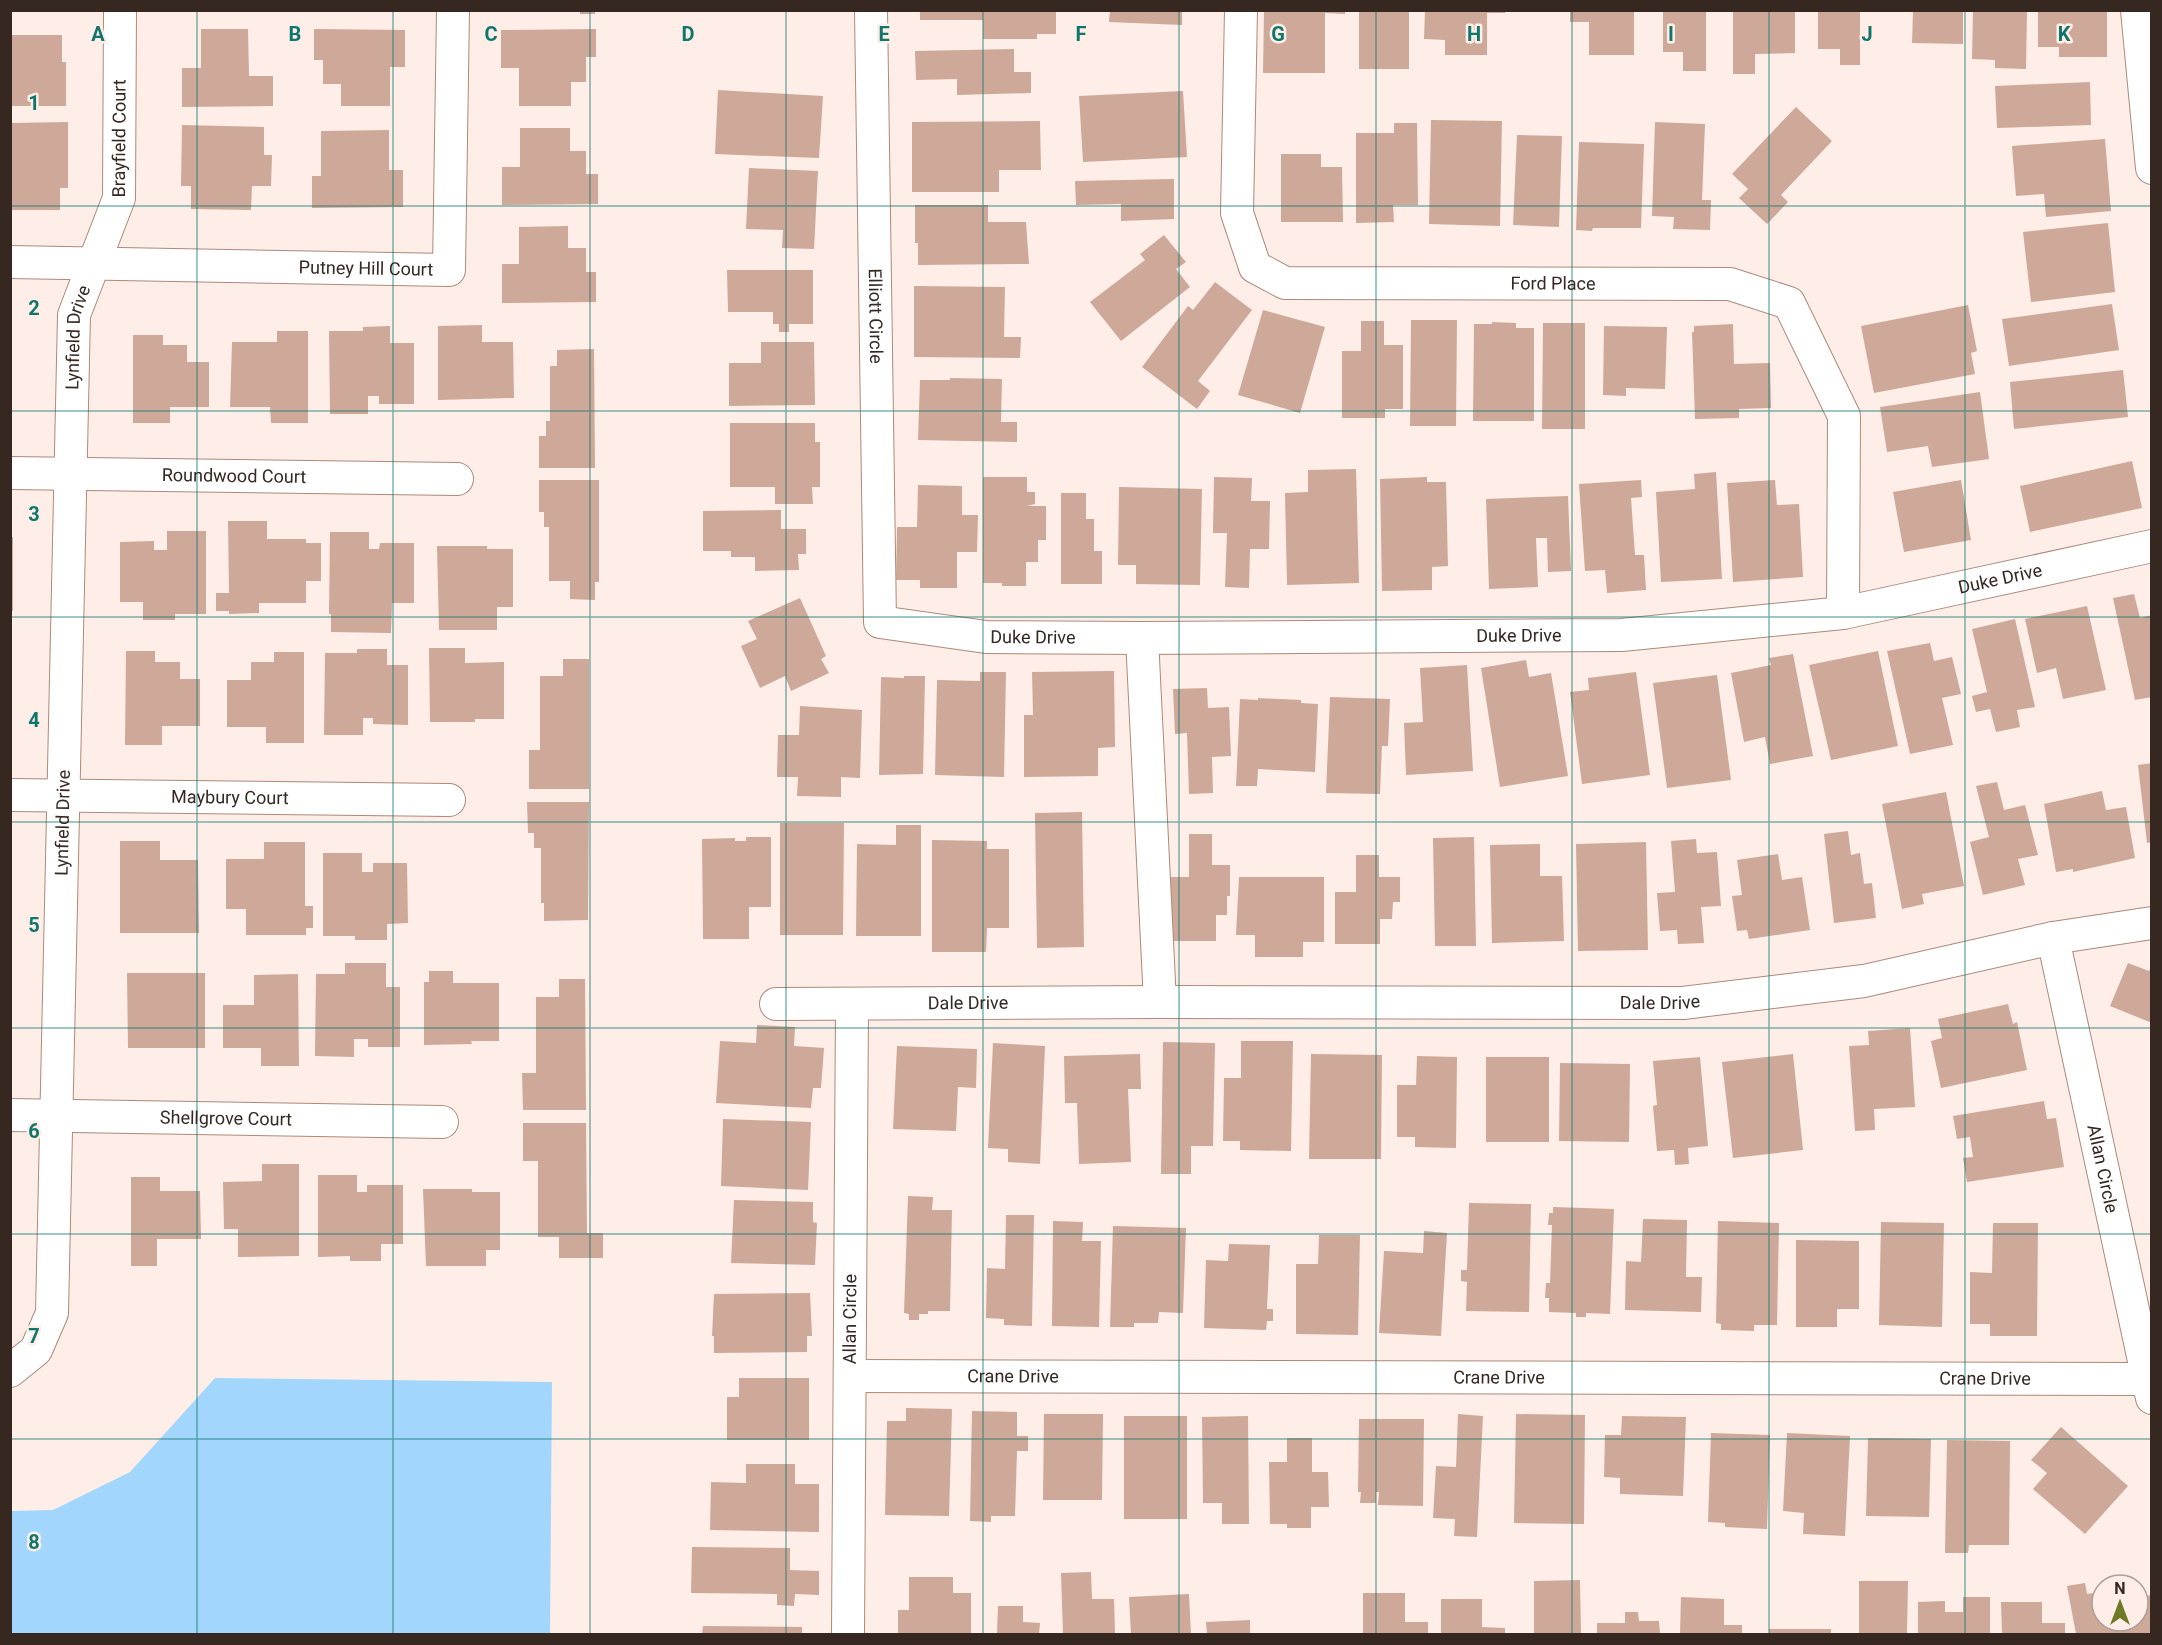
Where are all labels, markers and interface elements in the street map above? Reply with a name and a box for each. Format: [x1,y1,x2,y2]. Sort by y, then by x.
text: A [91,22,105,46]
text: B [289,22,301,46]
text: C [484,22,498,46]
text: D [682,22,695,46]
text: E [878,22,890,46]
text: F [1076,22,1087,46]
text: G [1271,22,1285,46]
text: H [1467,22,1481,46]
text: I [1668,22,1674,46]
text: J [1861,22,1873,46]
text: K [2058,22,2071,46]
street label: Brayfield Court [108,79,130,197]
text: 1 [28,91,40,115]
street label: Putney Hill Court [299,256,433,280]
street label: Elliott Circle [865,268,887,364]
street label: Ford Place [1510,273,1596,294]
street label: Lynfield Drive [61,282,94,390]
text: 2 [28,296,40,320]
street label: Roundwood Court [162,464,306,487]
text: 3 [28,502,40,526]
street label: Duke Drive [1956,559,2044,598]
street label: Duke Drive [1476,624,1562,646]
street label: Duke Drive [990,626,1076,648]
text: 4 [28,708,40,732]
street label: Lynfield Drive [51,770,74,876]
street label: Maybury Court [171,786,289,808]
text: 5 [28,913,40,937]
street label: Dale Drive [1620,990,1701,1013]
street label: Dale Drive [928,992,1008,1013]
street label: Shellgrove Court [160,1106,292,1130]
text: 6 [28,1119,40,1143]
street label: Allan Circle [2083,1122,2123,1215]
street label: Allan Circle [839,1274,860,1364]
text: 7 [28,1324,40,1348]
street label: Crane Drive [967,1365,1059,1386]
street label: Crane Drive [1453,1366,1545,1388]
street label: Crane Drive [1939,1368,2031,1389]
text: 8 [28,1530,40,1554]
north arrow [2090,1573,2150,1633]
text: N [2114,1579,2126,1598]

